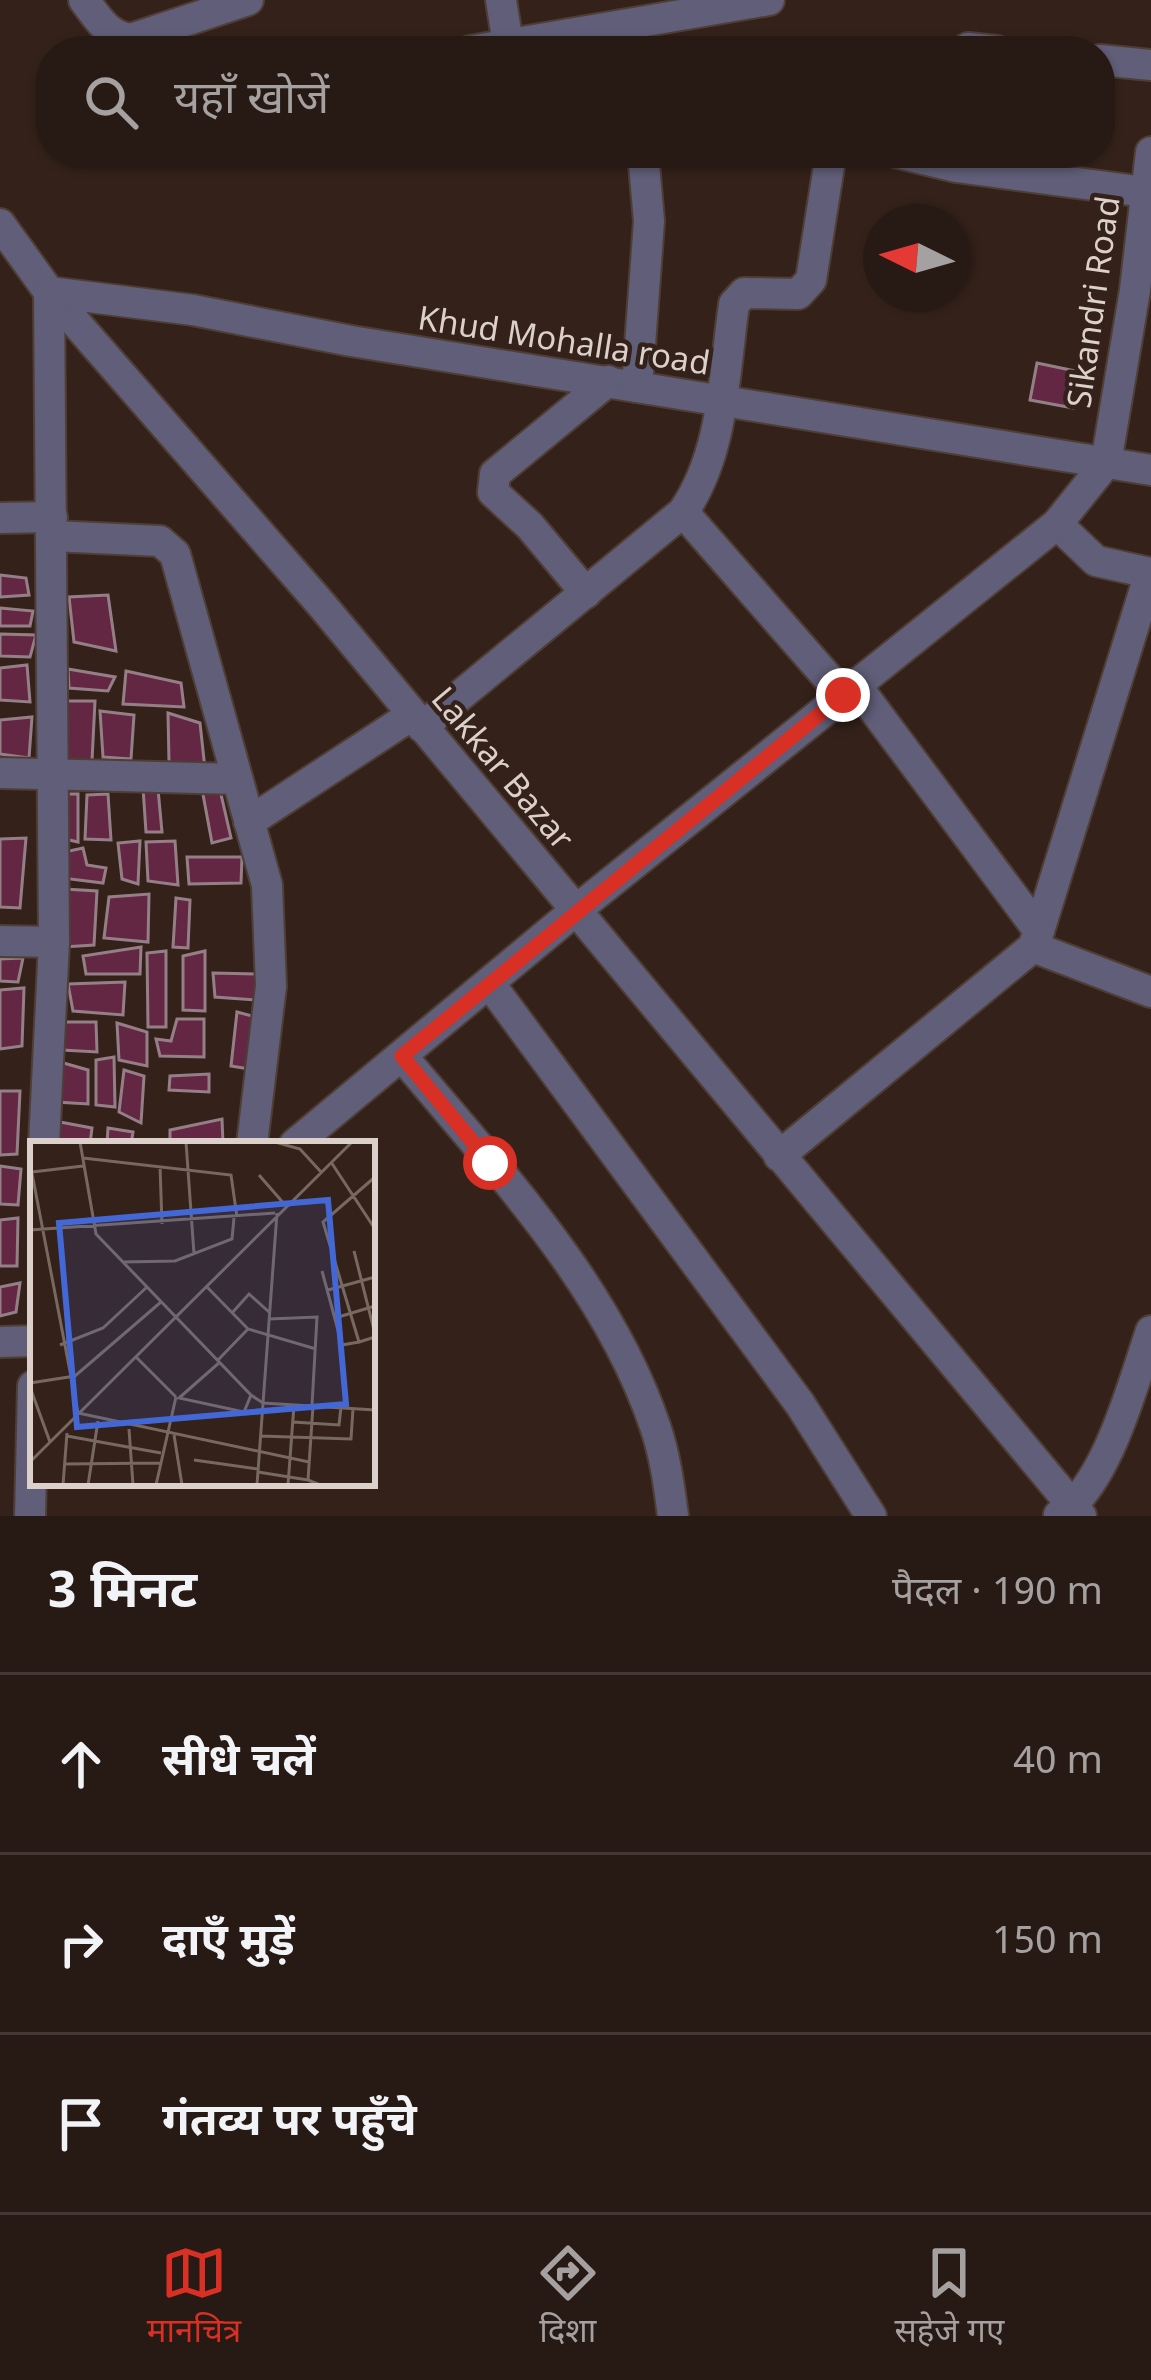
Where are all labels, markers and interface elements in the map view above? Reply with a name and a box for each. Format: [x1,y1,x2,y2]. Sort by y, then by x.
search box [36,36,1115,168]
icon: search [78,69,144,135]
text: यहाँ खोजें [174,73,329,131]
street label: Sikandri Road [1060,194,1133,411]
north arrow [863,204,971,312]
street label: Khud Mohalla road [415,299,712,388]
route end [816,668,870,722]
street label: Lakkar Bazar [420,680,581,861]
route start [463,1136,517,1190]
inset map [30,1141,375,1486]
text: 3 मिनट [48,1561,197,1628]
text: पैदल · 190 m [892,1569,1103,1620]
icon: ahead [48,1731,114,1797]
text: सीधे चलें [162,1735,316,1793]
text: 40 m [1013,1738,1103,1789]
icon: right [48,1911,114,1977]
text: दाएँ मुड़ें [162,1915,295,1973]
text: 150 m [992,1918,1103,1969]
icon: arrive [48,2091,114,2157]
text: गंतव्य पर पहुँचे [162,2095,417,2153]
tab: मानचित्र [147,2240,241,2355]
tab: दिशा [535,2240,601,2355]
tab: सहेजे गए [894,2240,1004,2355]

